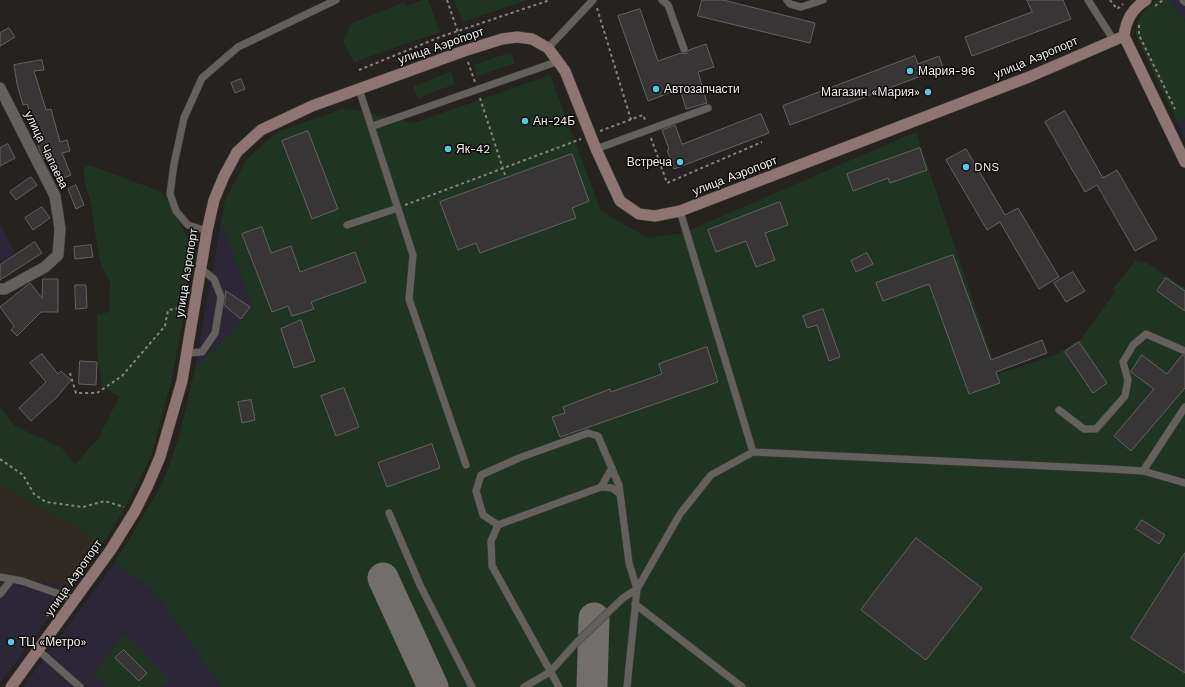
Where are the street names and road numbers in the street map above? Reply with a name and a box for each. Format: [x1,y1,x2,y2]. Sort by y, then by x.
street label: улица Аэропорт [396,25,486,67]
street label: улица Аэропорт [992,34,1080,82]
street label: улица Чапаева [21,109,71,191]
street label: улица Аэропорт [690,153,780,199]
street label: улица Аэропорт [173,227,201,319]
street label: улица Аэропорт [42,537,106,619]

